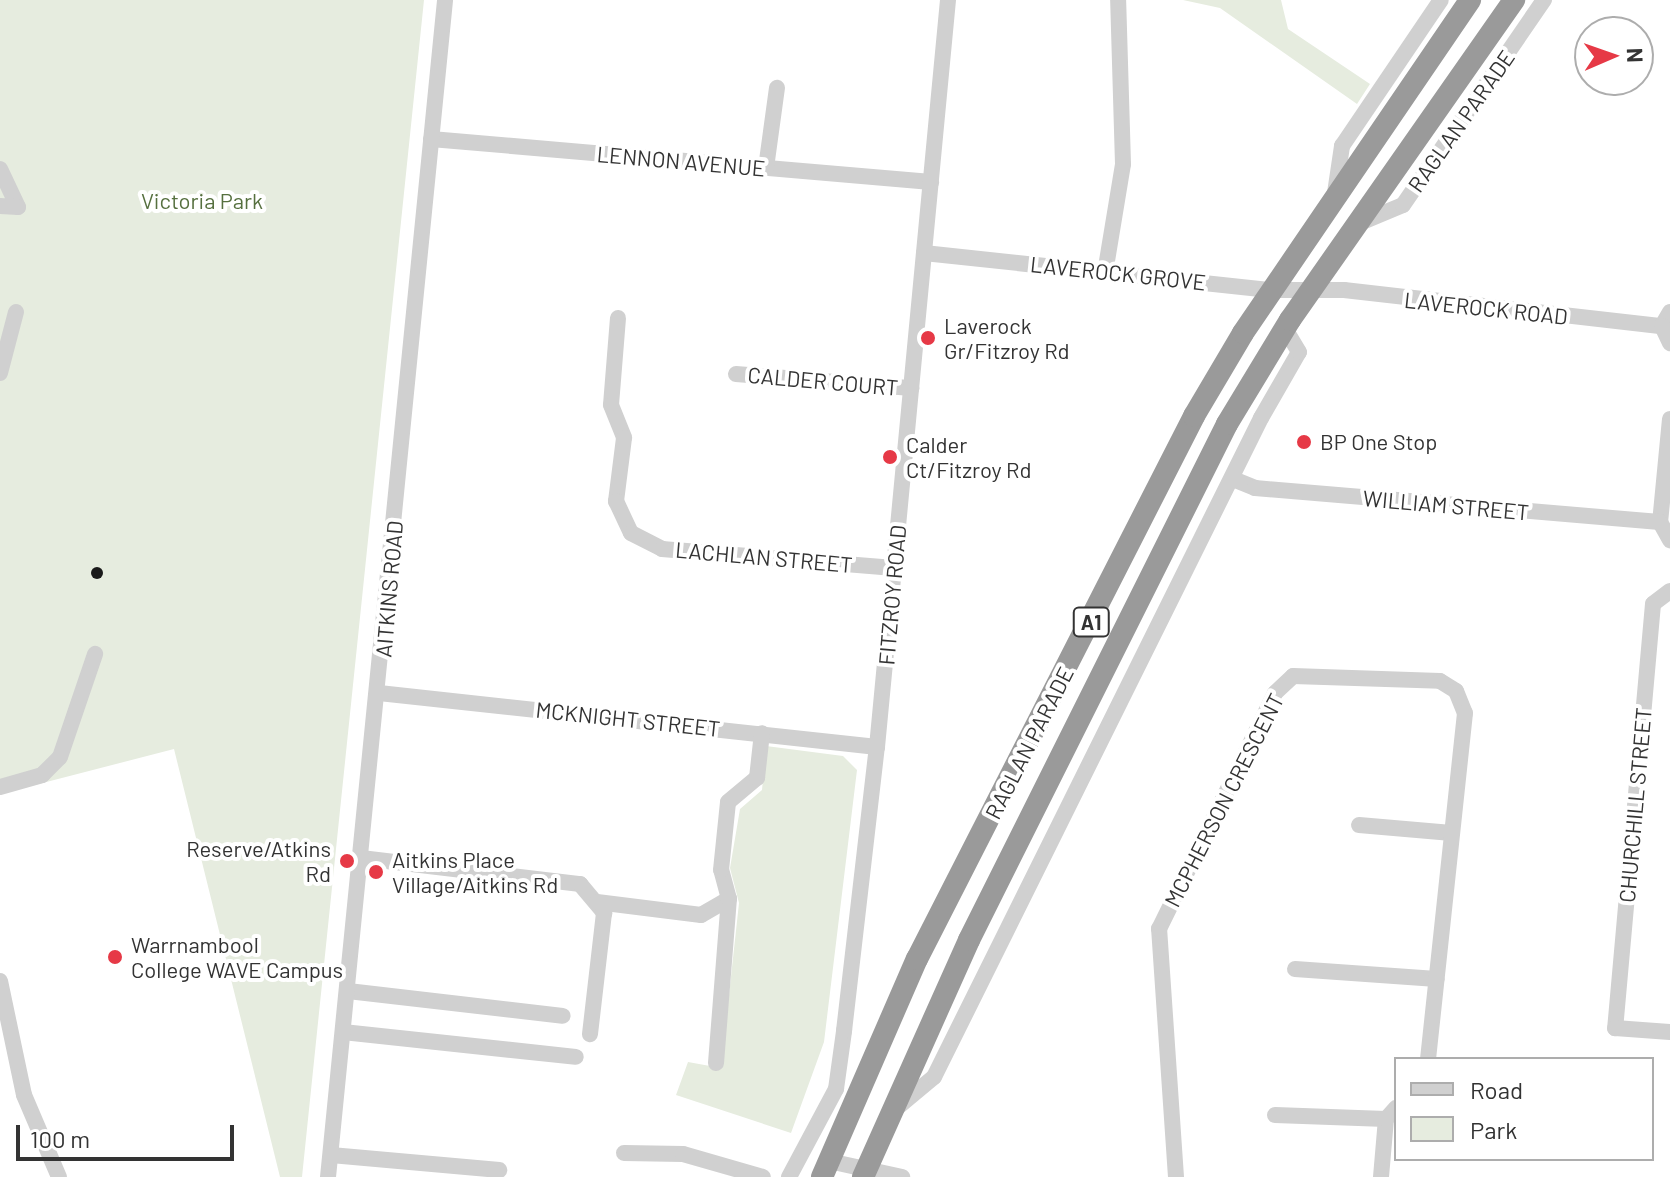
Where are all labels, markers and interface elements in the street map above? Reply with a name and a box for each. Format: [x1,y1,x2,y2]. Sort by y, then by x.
north arrow [1574,16,1654,96]
street label: RAGLAN PARADE [1402,45,1520,197]
text: N [1623,47,1649,63]
street label: LENNON AVENUE [596,140,766,182]
park label: Victoria Park [141,188,263,214]
street label: LAVEROCK GROVE [1029,251,1207,295]
street label: LAVEROCK ROAD [1403,286,1569,330]
place label: Laverock Gr/Fitzroy Rd [944,312,1070,364]
marker: Laverock Gr/Fitzroy Rd [919,329,937,347]
street label: CALDER COURT [747,361,899,401]
place label: BP One Stop [1320,429,1437,455]
place label: Calder Ct/Fitzroy Rd [906,431,1031,482]
marker: BP One Stop [1295,433,1313,451]
marker: Calder Ct/Fitzroy Rd [881,448,899,466]
street label: WILLIAM STREET [1362,485,1530,525]
street label: AITKINS ROAD [370,520,408,658]
street label: FITZROY ROAD [873,524,911,666]
street label: LACHLAN STREET [674,536,854,578]
road number: A1 [1071,606,1111,638]
street label: RAGLAN PARADE [979,662,1079,824]
street label: MCPHERSON CRESCENT [1159,689,1289,911]
street label: MCKNIGHT STREET [534,696,722,742]
street label: CHURCHILL STREET [1613,706,1657,904]
place label: Reserve/Atkins Rd [186,835,331,886]
place label: Aitkins Place Village/Aitkins Rd [392,846,558,898]
marker: Reserve/Atkins Rd [338,852,356,870]
marker: Aitkins Place Village/Aitkins Rd [367,863,385,881]
place label: Warrnambool College WAVE Campus [131,931,343,982]
marker: Warrnambool College WAVE Campus [106,948,124,966]
legend [1394,1057,1654,1161]
text: Road [1470,1075,1523,1104]
scale bar [20,1109,238,1159]
text: Park [1470,1115,1517,1144]
text: 100 m [30,1124,90,1153]

